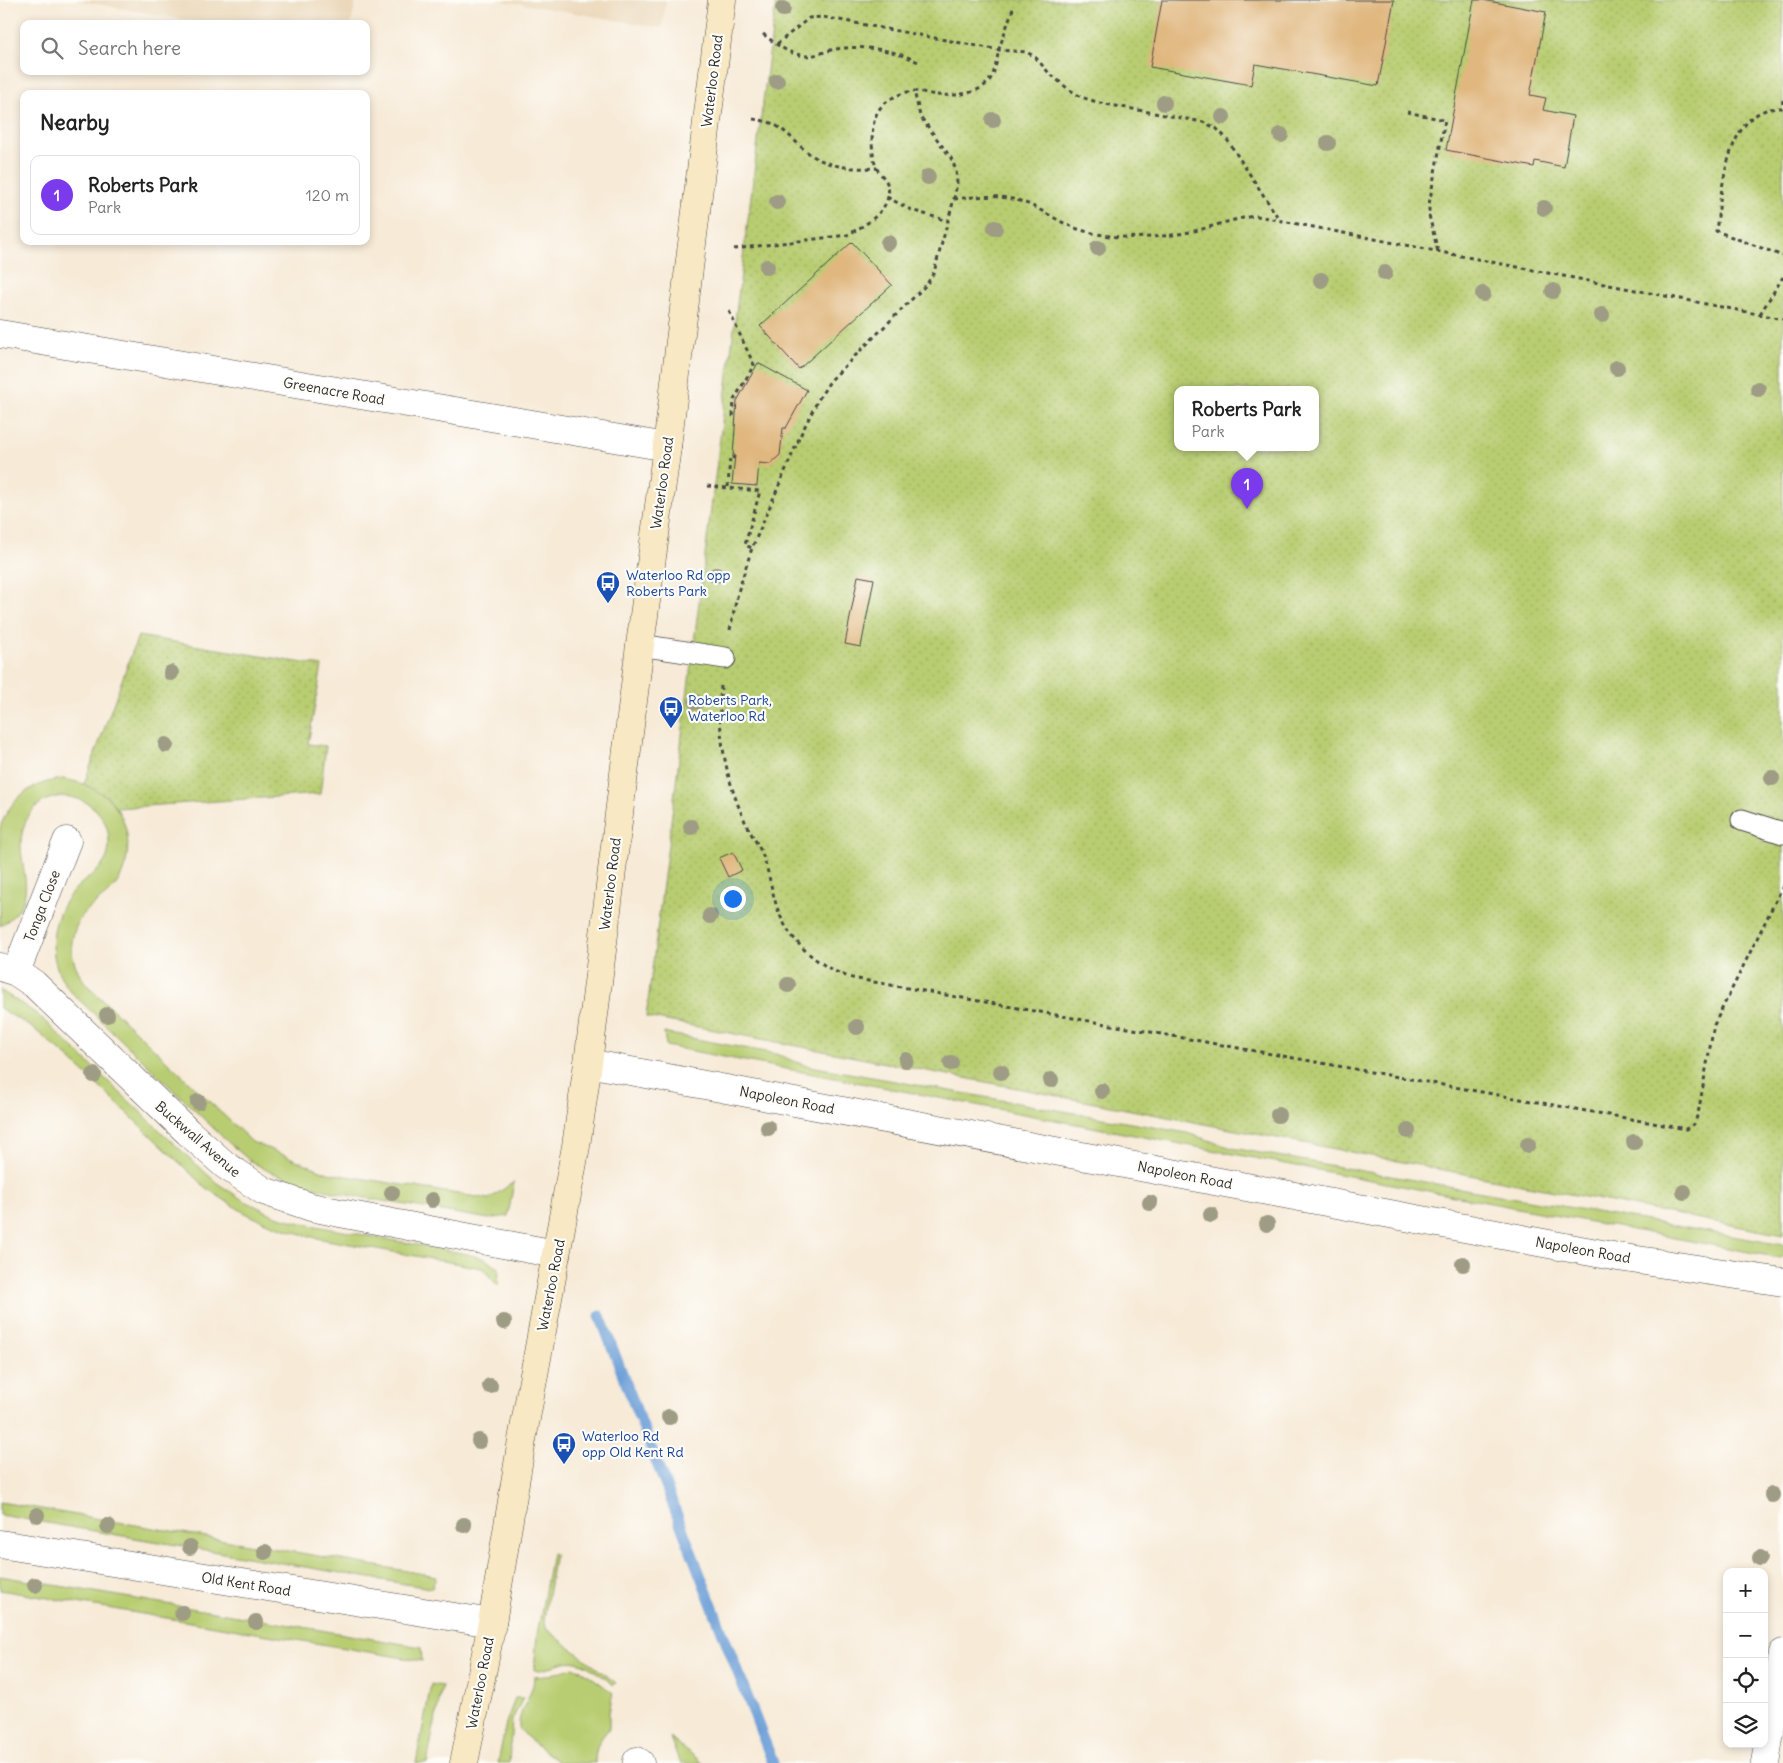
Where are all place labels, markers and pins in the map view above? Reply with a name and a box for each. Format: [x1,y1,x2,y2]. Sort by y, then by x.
pin: 1 [1231,468,1263,509]
place label: Waterloo Rd opp Roberts Park [626,566,731,600]
bus stop icon: Waterloo Rd opp Roberts Park [595,570,621,604]
place label: Roberts Park, Waterloo Rd [688,691,772,725]
bus stop icon: Roberts Park, Waterloo Rd [658,695,684,729]
place label: Waterloo Rd opp Old Kent Rd [582,1427,684,1461]
bus stop icon: Waterloo Rd opp Old Kent Rd [551,1431,577,1465]

